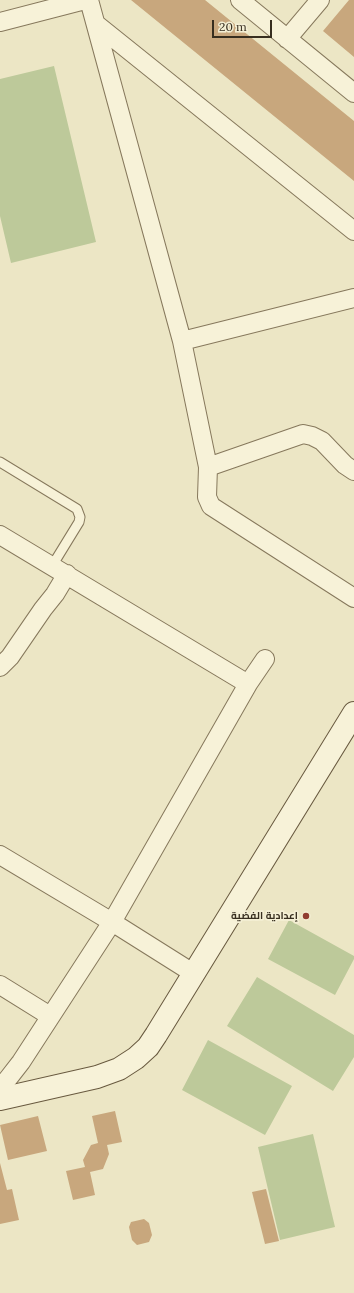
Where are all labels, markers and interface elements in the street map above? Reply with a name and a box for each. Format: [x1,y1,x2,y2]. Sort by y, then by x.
scale bar [214,12,274,38]
text: 20 m [219,19,247,34]
place label: إعدادية الفضية [231,910,298,922]
marker: إعدادية الفضية [301,911,311,921]

